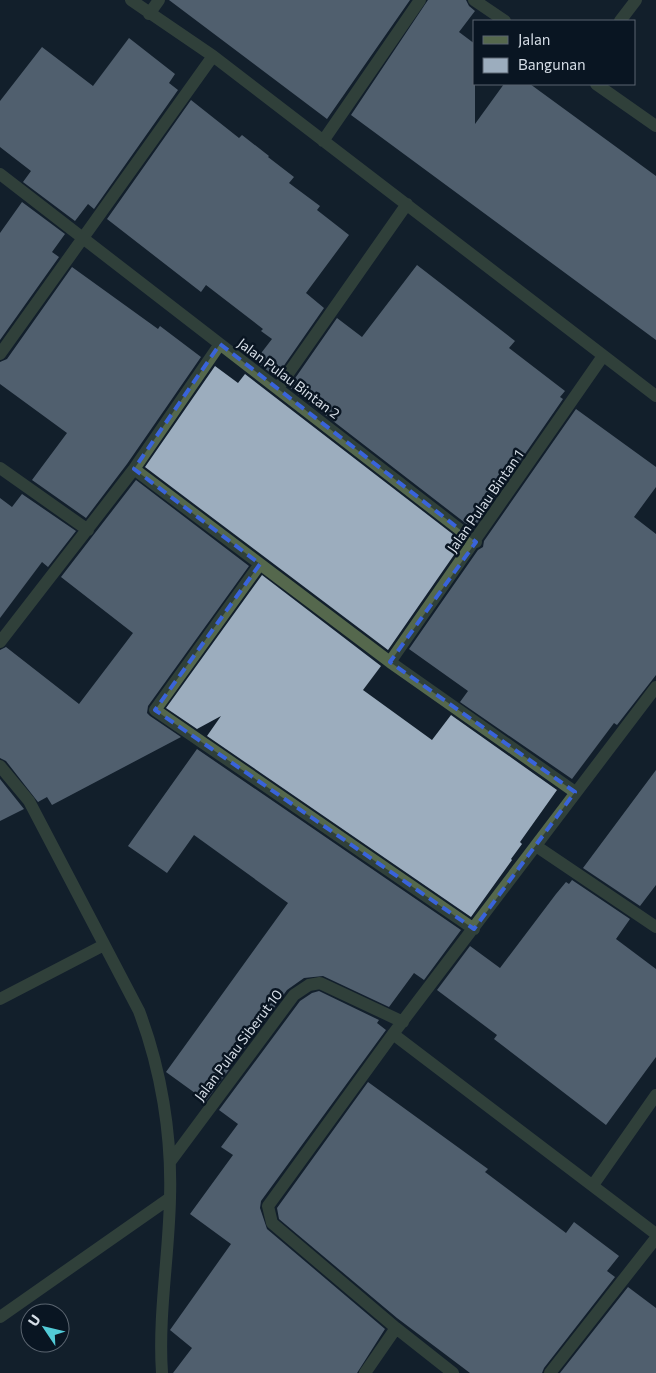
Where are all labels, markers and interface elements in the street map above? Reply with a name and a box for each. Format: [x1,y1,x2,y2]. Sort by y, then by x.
legend [473,20,636,85]
text: Jalan [518,30,550,48]
text: Bangunan [518,55,586,73]
street label: Jalan Pulau Bintan 2 [235,334,343,422]
street label: Jalan Pulau Bintan 1 [443,446,527,556]
street label: Jalan Pulau Siberut 10 [190,986,286,1104]
north arrow [20,1303,70,1353]
text: U [24,1311,44,1329]

